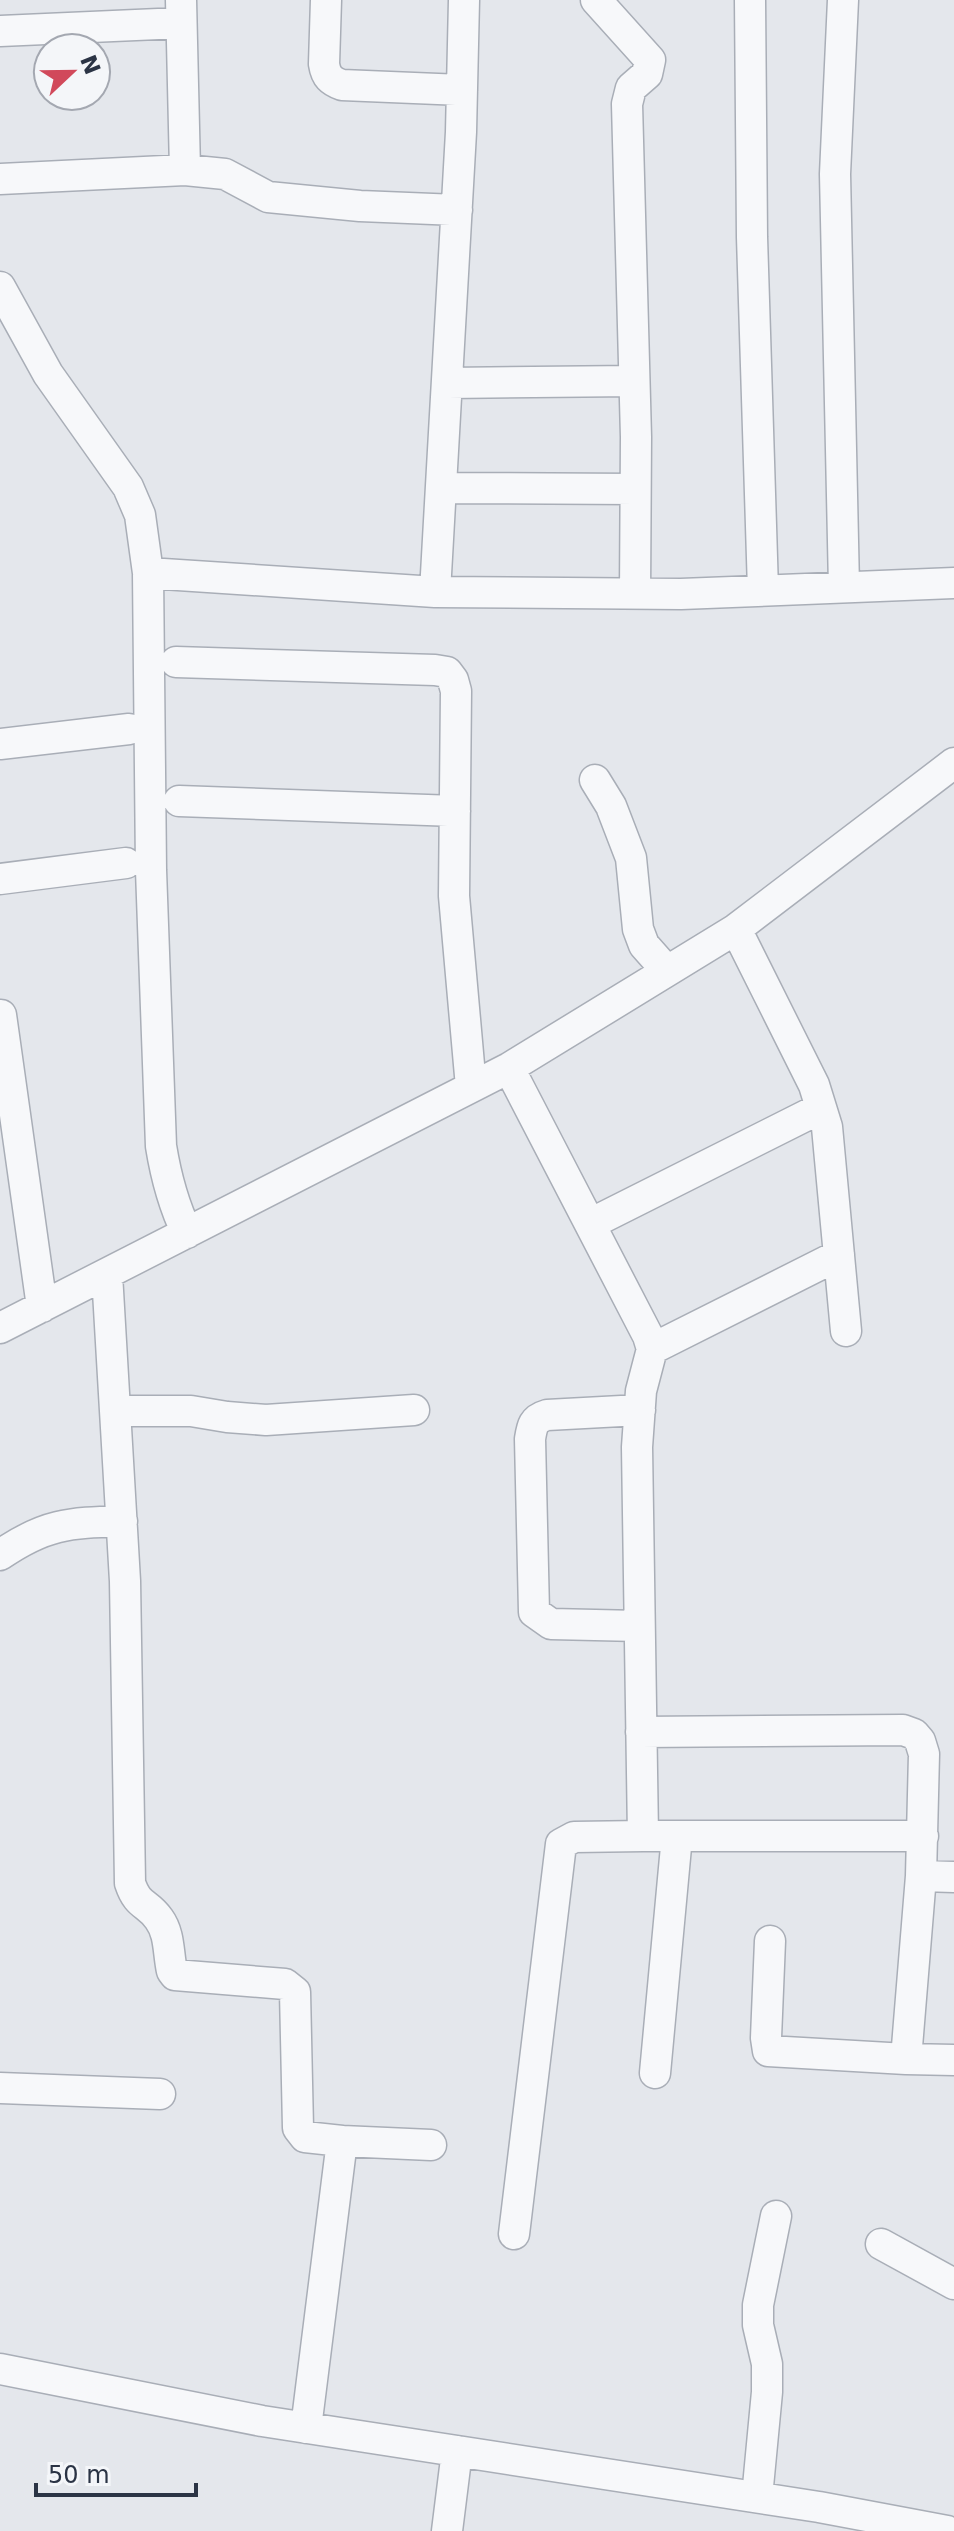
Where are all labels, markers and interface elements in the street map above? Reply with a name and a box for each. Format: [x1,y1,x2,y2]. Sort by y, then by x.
north arrow [32,32,112,112]
text: N [75,51,105,78]
scale bar [36,2447,196,2497]
text: 50 m [48,2461,110,2489]

